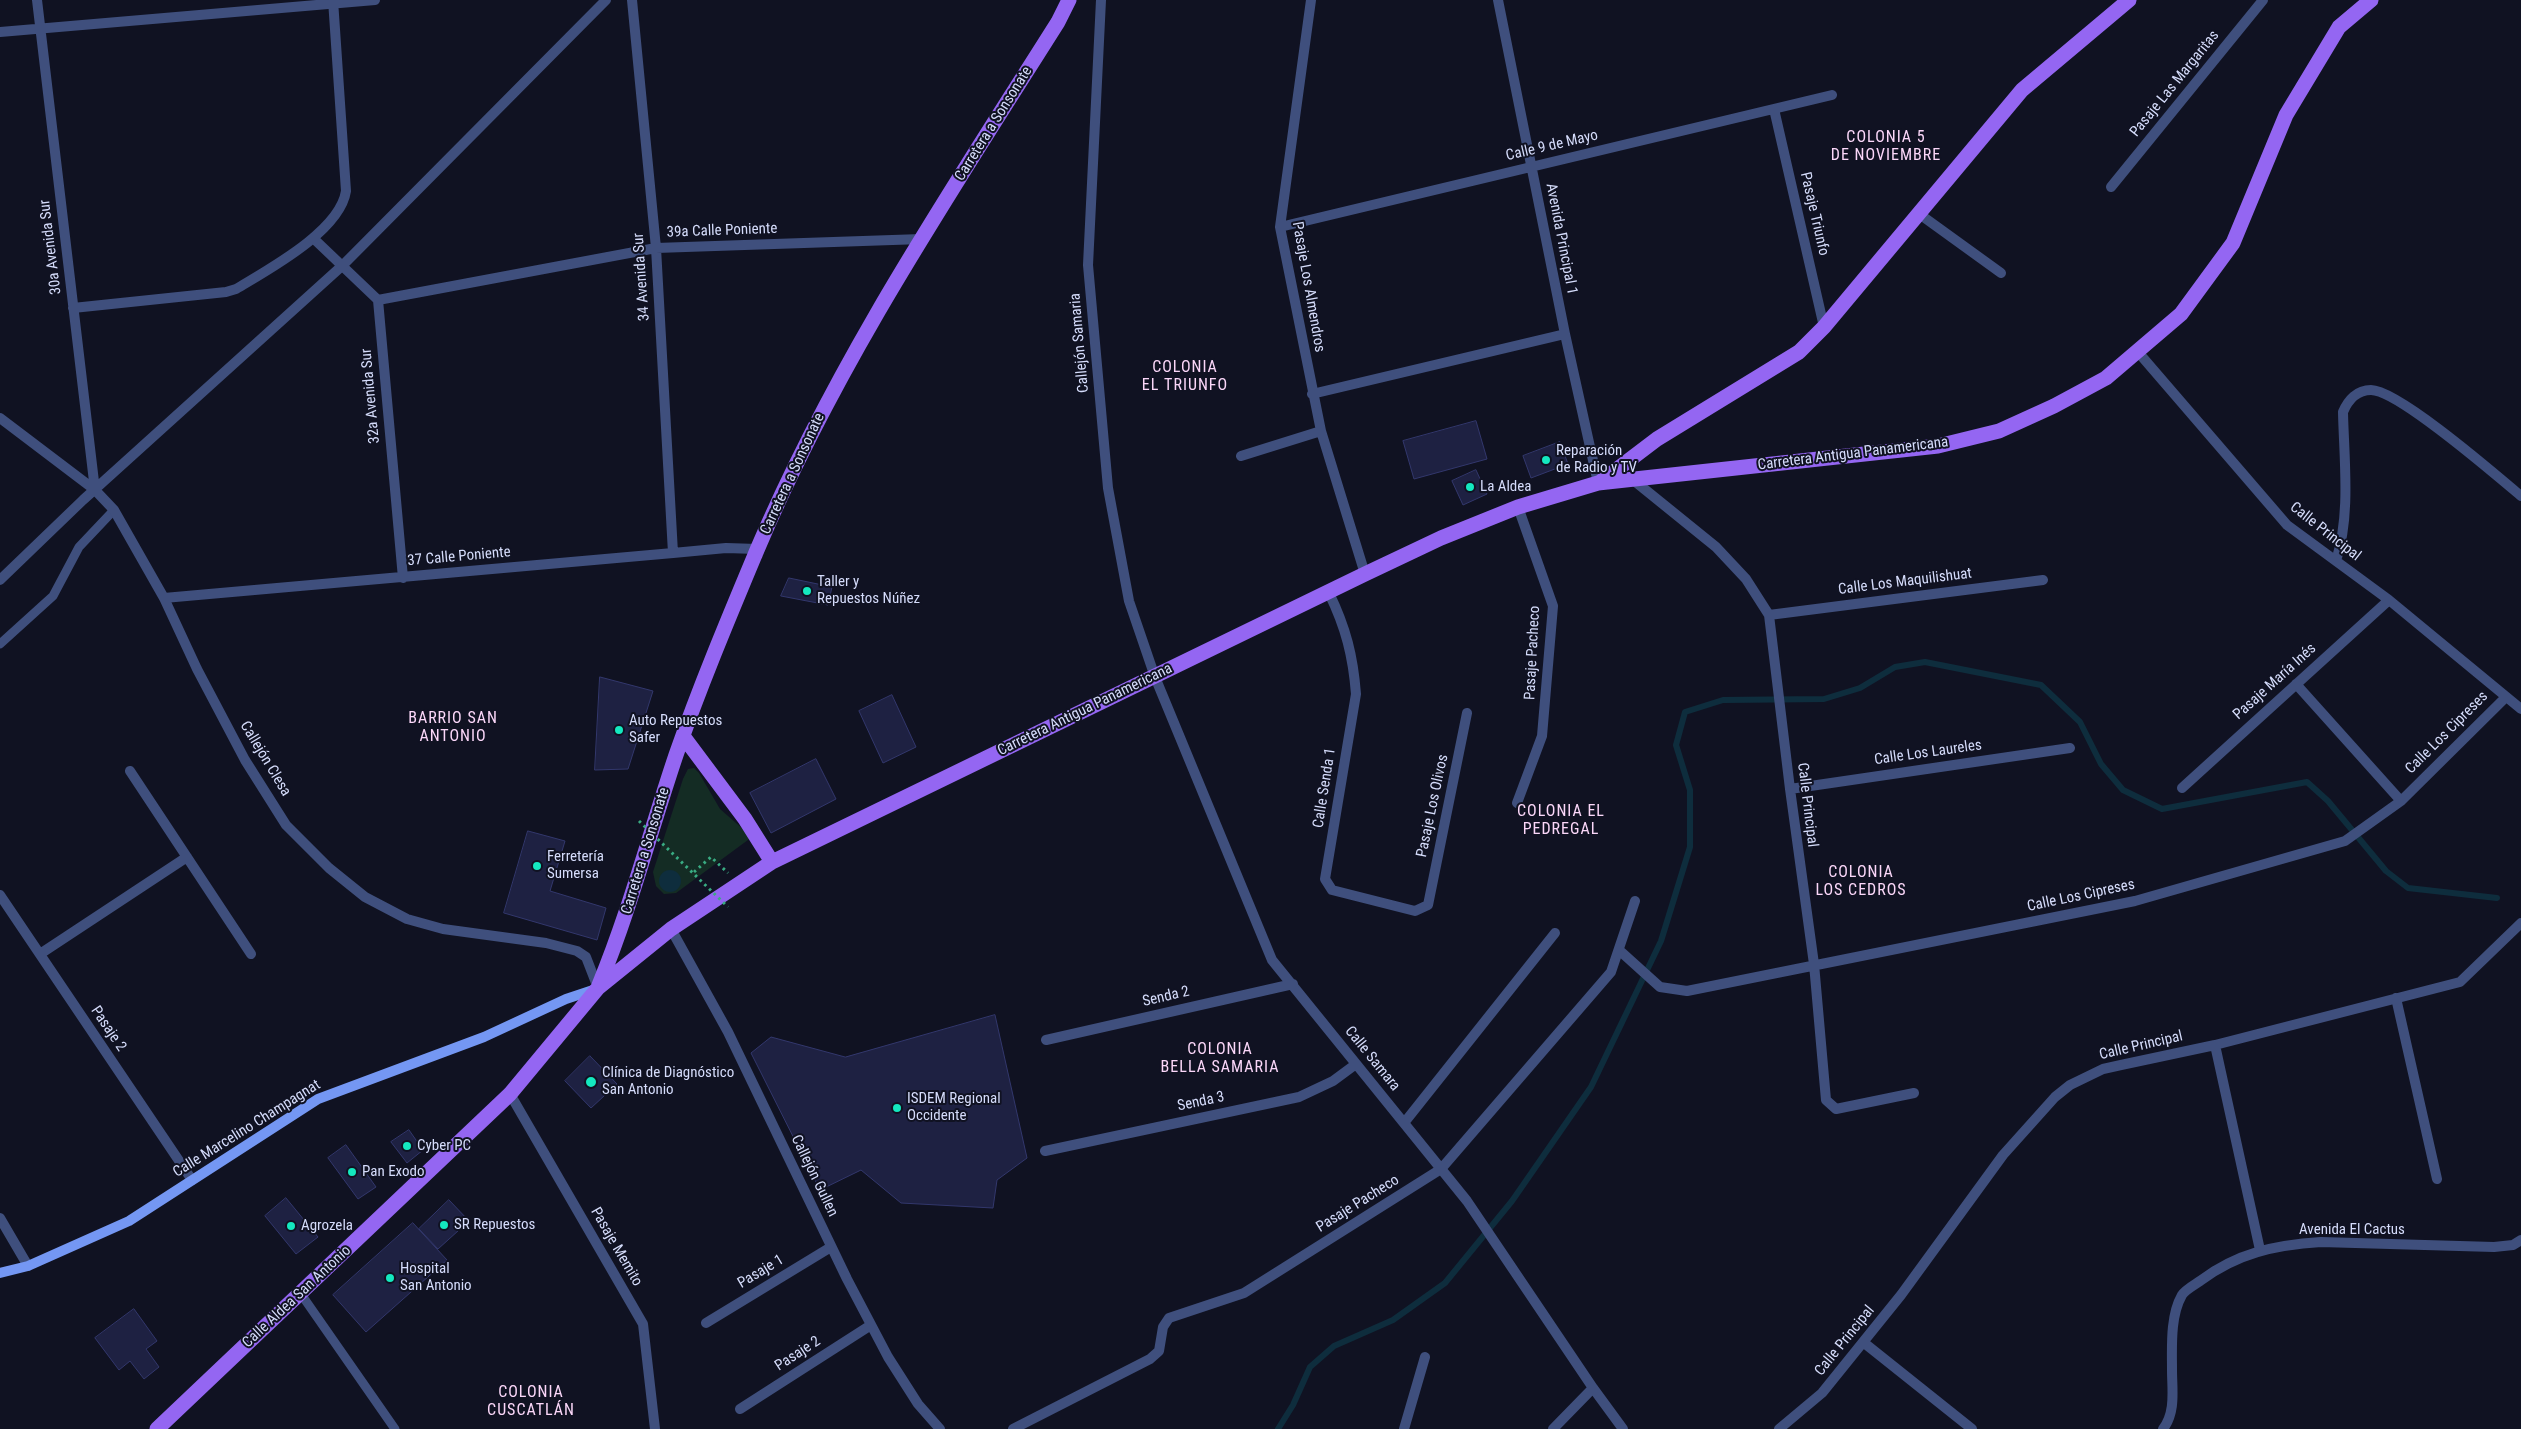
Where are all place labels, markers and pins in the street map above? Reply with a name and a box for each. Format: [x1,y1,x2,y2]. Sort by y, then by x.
place label: Reparación de Radio y TV [1556,442,1637,477]
marker: Reparación de Radio y TV [1540,454,1552,466]
place label: La Aldea [1480,478,1532,496]
marker: La Aldea [1464,481,1476,493]
place label: Taller y Repuestos Núñez [817,573,920,608]
marker: Taller y Repuestos Núñez [801,585,813,597]
place label: Auto Repuestos Safer [629,712,722,747]
marker: Auto Repuestos Safer [613,724,625,736]
place label: Ferretería Sumersa [547,848,604,883]
marker: Ferretería Sumersa [531,860,543,872]
place label: Clínica de Diagnóstico San Antonio [602,1064,734,1099]
marker: Clínica de Diagnóstico San Antonio [584,1075,598,1089]
place label: ISDEM Regional Occidente [907,1090,1001,1125]
marker: ISDEM Regional Occidente [891,1102,903,1114]
place label: Cyber PC [417,1137,471,1155]
marker: Cyber PC [401,1140,413,1152]
place label: Pan Exodo [362,1163,425,1181]
marker: Pan Exodo [346,1166,358,1178]
place label: SR Repuestos [454,1216,535,1234]
place label: Agrozela [301,1217,353,1235]
marker: SR Repuestos [438,1219,450,1231]
marker: Agrozela [285,1220,297,1232]
place label: Hospital San Antonio [400,1260,472,1295]
marker: Hospital San Antonio [384,1272,396,1284]

